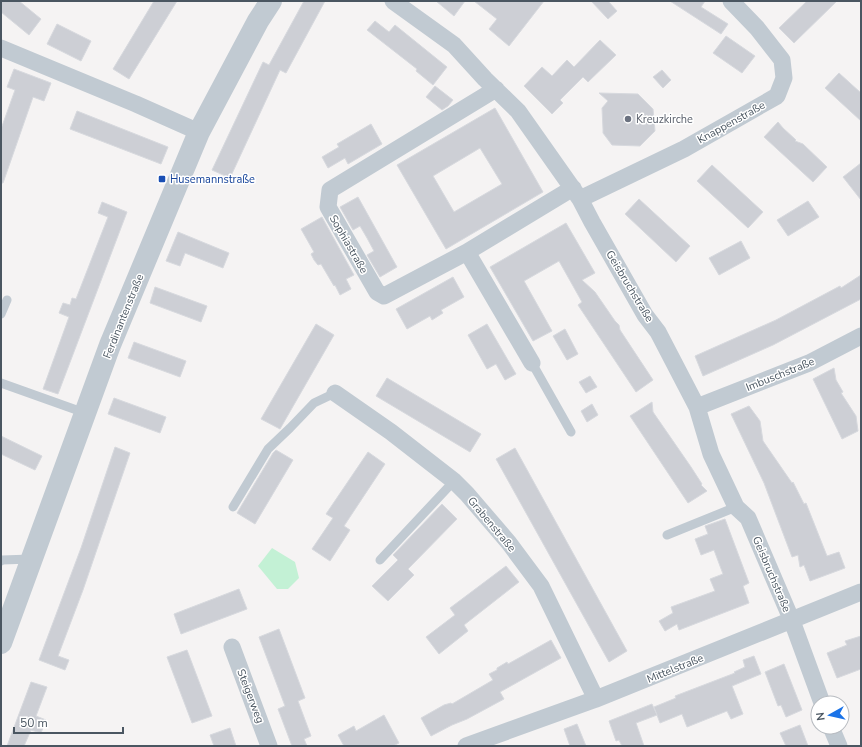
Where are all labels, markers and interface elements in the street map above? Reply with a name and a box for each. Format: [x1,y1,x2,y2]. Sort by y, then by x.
street label: Knappenstraße [695,98,768,147]
place label: Kreuzkirche [636,112,693,127]
marker: Kreuzkirche [623,114,633,124]
place label: Husemannstraße [170,172,255,187]
marker: Husemannstraße [157,174,167,184]
street label: Sophiastraße [326,212,371,276]
street label: Geisbruchstraße [602,248,657,325]
street label: Ferdinantenstraße [100,271,147,361]
street label: Imbuschstraße [744,354,817,395]
street label: Grabenstraße [464,494,519,555]
street label: Geisbruchstraße [749,534,794,615]
street label: Mittelstraße [645,650,706,687]
street label: Steigerweg [233,667,268,725]
north arrow [810,695,850,735]
scale bar [14,709,123,735]
text: N [813,711,829,721]
text: 50 m [20,715,48,731]

